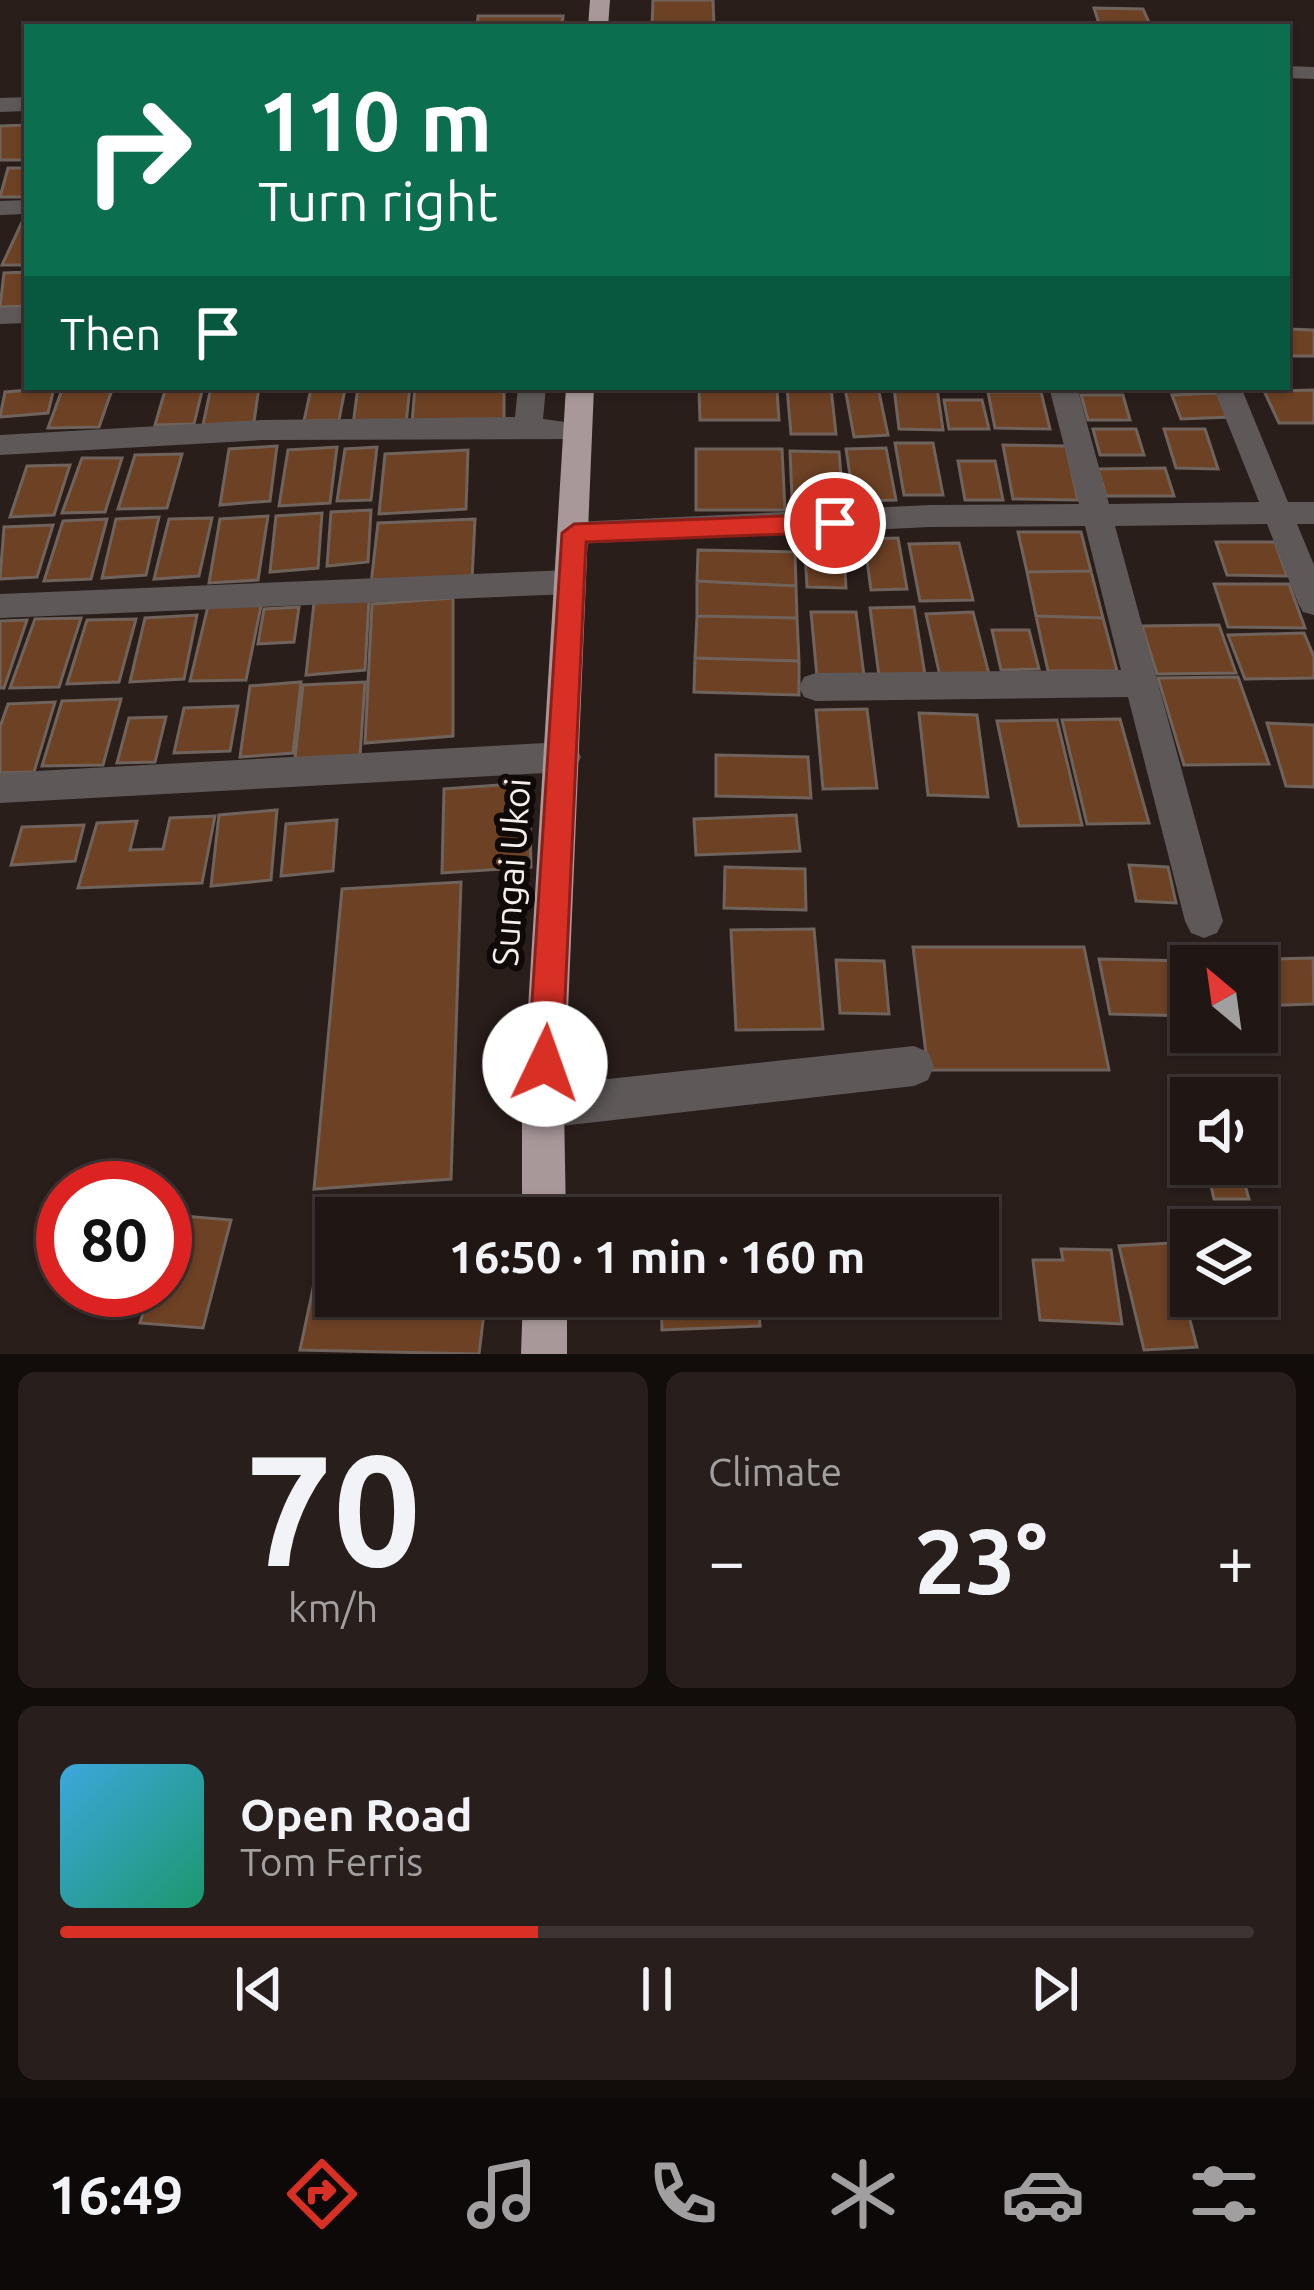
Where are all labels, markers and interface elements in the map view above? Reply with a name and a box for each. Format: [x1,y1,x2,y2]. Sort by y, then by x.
icon: right [60,72,216,228]
text: 110 m [258,73,492,167]
text: Turn right [258,171,498,231]
icon: arrive [185,300,251,366]
text: Then [60,308,161,359]
pin [784,472,886,574]
icon: arrive [802,490,868,556]
street label: Sungai Ukoi [483,777,538,967]
north arrow [1170,945,1278,1053]
map controls [1170,945,1278,1317]
position arrow [482,1001,608,1127]
button: sound [1170,1077,1278,1185]
speed limit sign: 80 [36,1161,192,1317]
button: layers [1170,1209,1278,1317]
text: 16:50 · 1 min · 160 m [449,1231,865,1282]
text: 70 [245,1421,421,1595]
text: Climate [708,1450,842,1493]
text: 23° [914,1510,1048,1611]
text: − [708,1523,745,1597]
text: + [1217,1523,1254,1597]
text: km/h [288,1586,378,1629]
text: Open Road [240,1789,472,1840]
text: Tom Ferris [240,1840,423,1883]
icon: previous [226,1956,292,2022]
icon: pause [624,1956,690,2022]
icon: next [1022,1956,1088,2022]
icon: directions [280,2152,364,2236]
icon: music [460,2152,544,2236]
icon: phone [641,2152,725,2236]
icon: climate [821,2152,905,2236]
icon: car [1001,2152,1085,2236]
icon: filters [1182,2152,1266,2236]
text: 16:49 [48,2164,183,2224]

